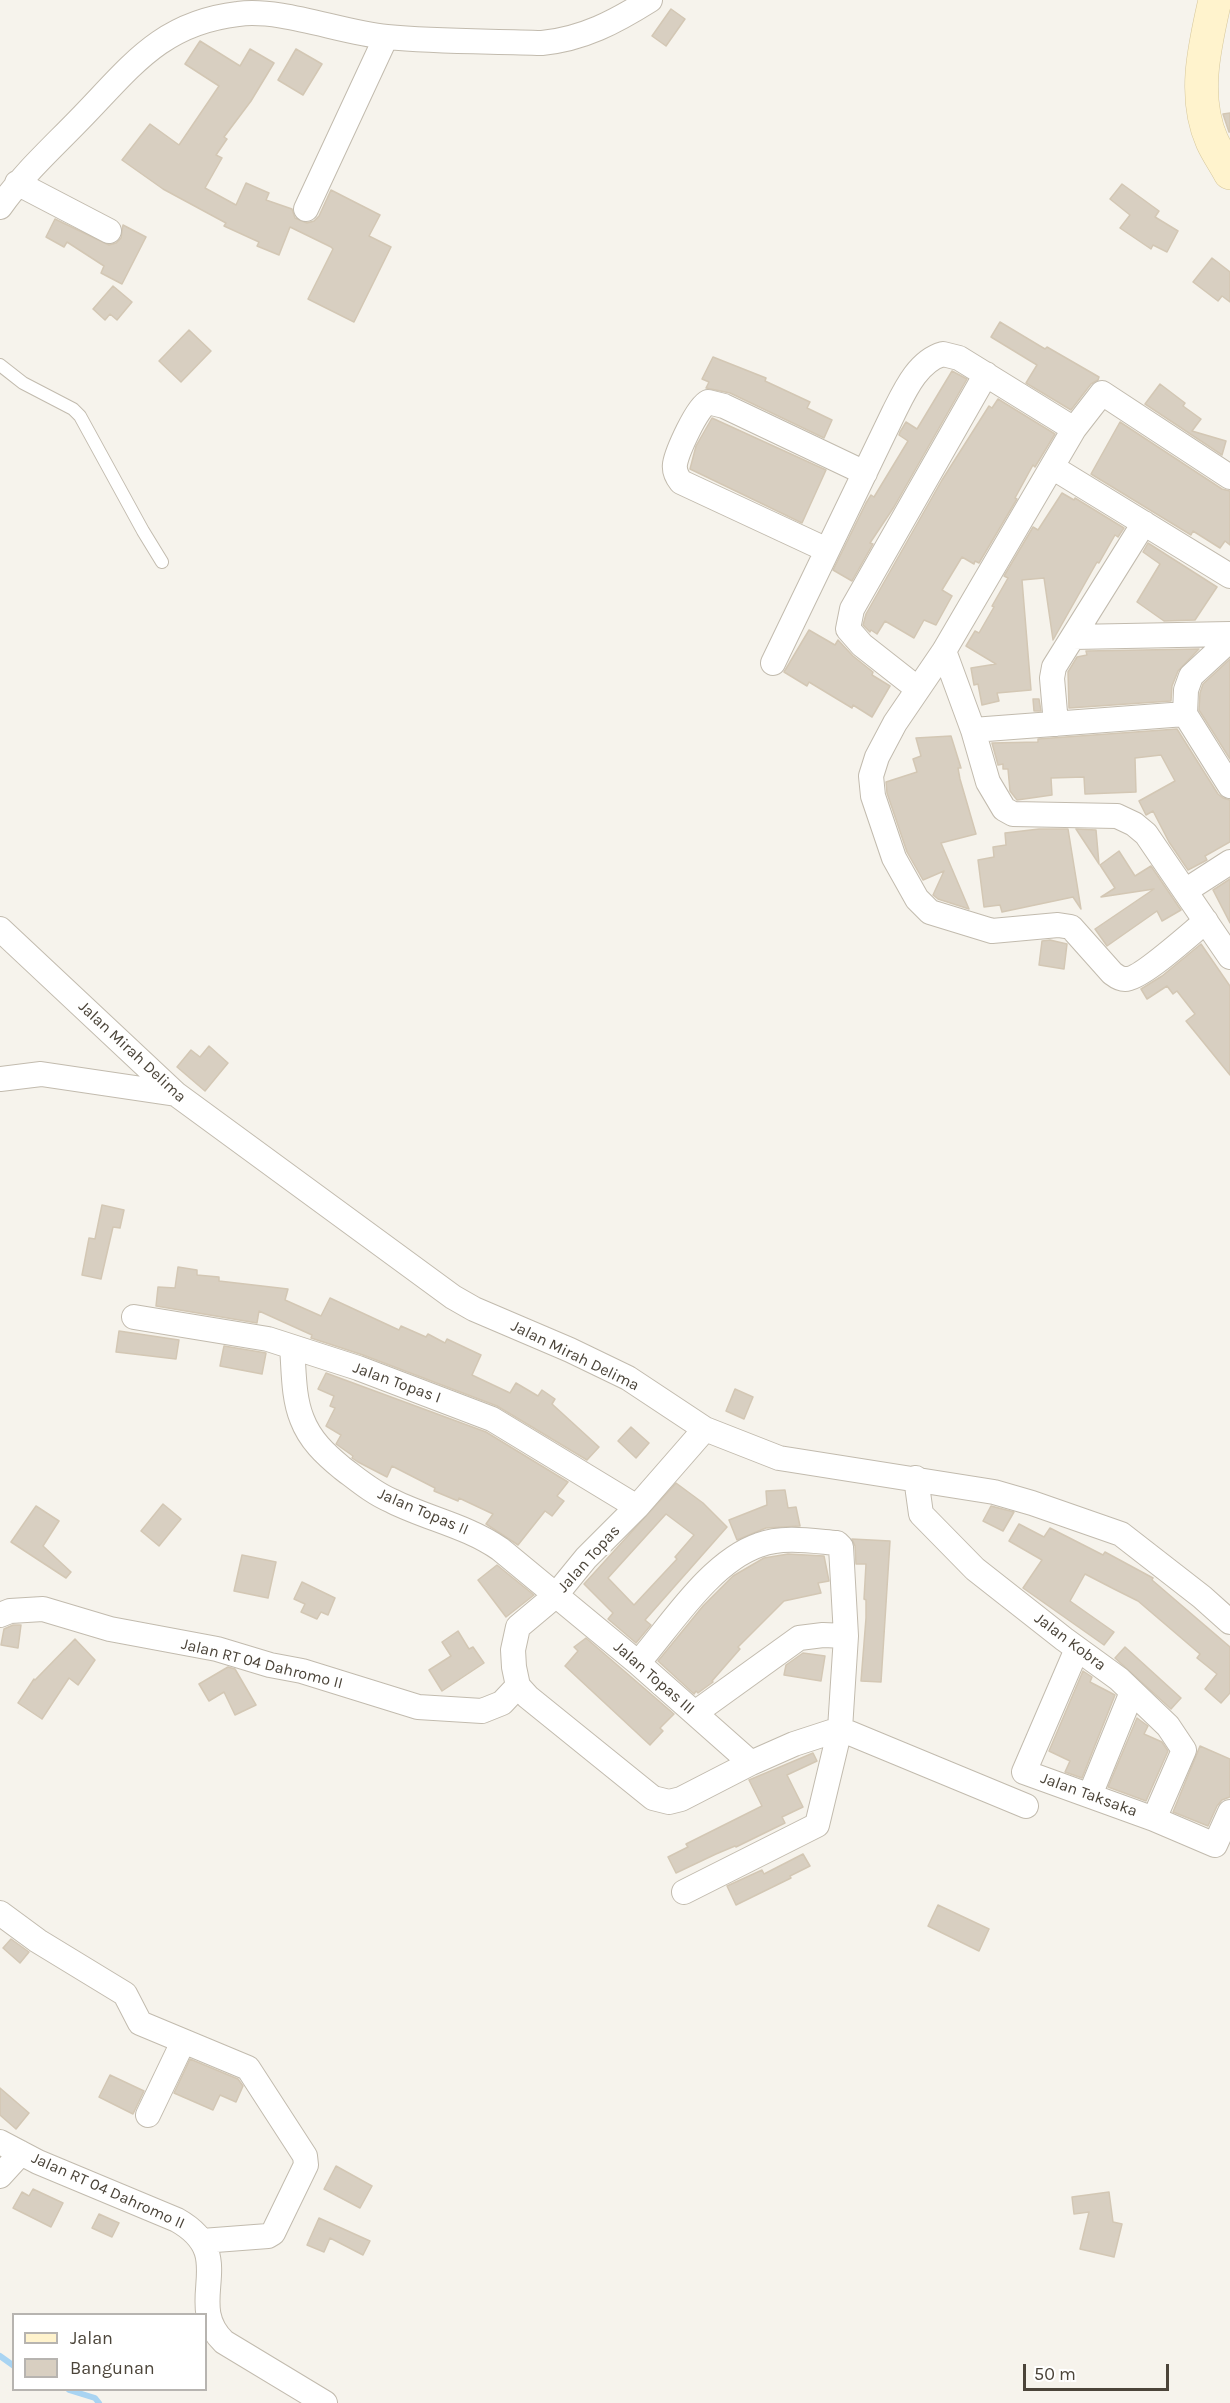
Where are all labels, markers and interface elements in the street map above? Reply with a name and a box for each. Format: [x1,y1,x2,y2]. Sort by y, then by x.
street label: Jalan Mirah Delima [74,997,190,1107]
street label: Jalan Mirah Delima [508,1317,642,1395]
street label: Jalan Topas I [350,1358,444,1408]
street label: Jalan Topas II [375,1484,471,1540]
street label: Jalan Topas [554,1521,624,1597]
street label: Jalan Kobra [1030,1609,1110,1675]
street label: Jalan RT 04 Dahromo II [179,1635,345,1693]
street label: Jalan Topas III [609,1638,699,1718]
street label: Jalan Taksaka [1038,1769,1140,1821]
street label: Jalan RT 04 Dahromo II [28,2148,188,2234]
legend [12,2313,207,2391]
text: Jalan [70,2327,113,2349]
scale bar [1026,2352,1172,2390]
text: Bangunan [70,2357,155,2379]
text: 50 m [1034,2363,1076,2385]

